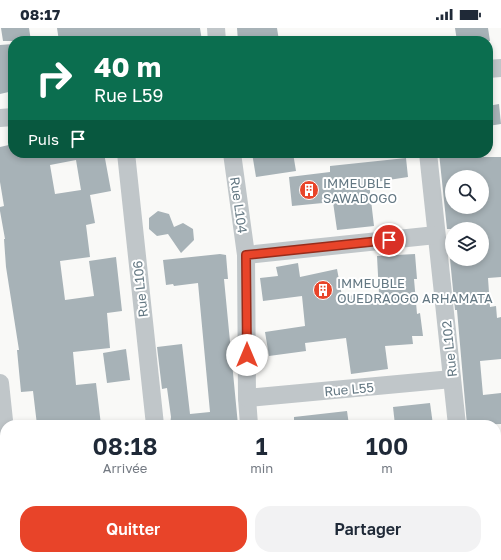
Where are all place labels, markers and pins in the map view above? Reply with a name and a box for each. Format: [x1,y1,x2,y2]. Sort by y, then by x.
place label: IMMEUBLE SAWADOGO [323,175,397,206]
building icon: IMMEUBLE SAWADOGO [298,179,320,201]
pin [372,223,406,257]
place label: IMMEUBLE OUEDRAOGO ARHAMATA [337,275,493,306]
building icon: IMMEUBLE OUEDRAOGO ARHAMATA [312,279,334,301]

